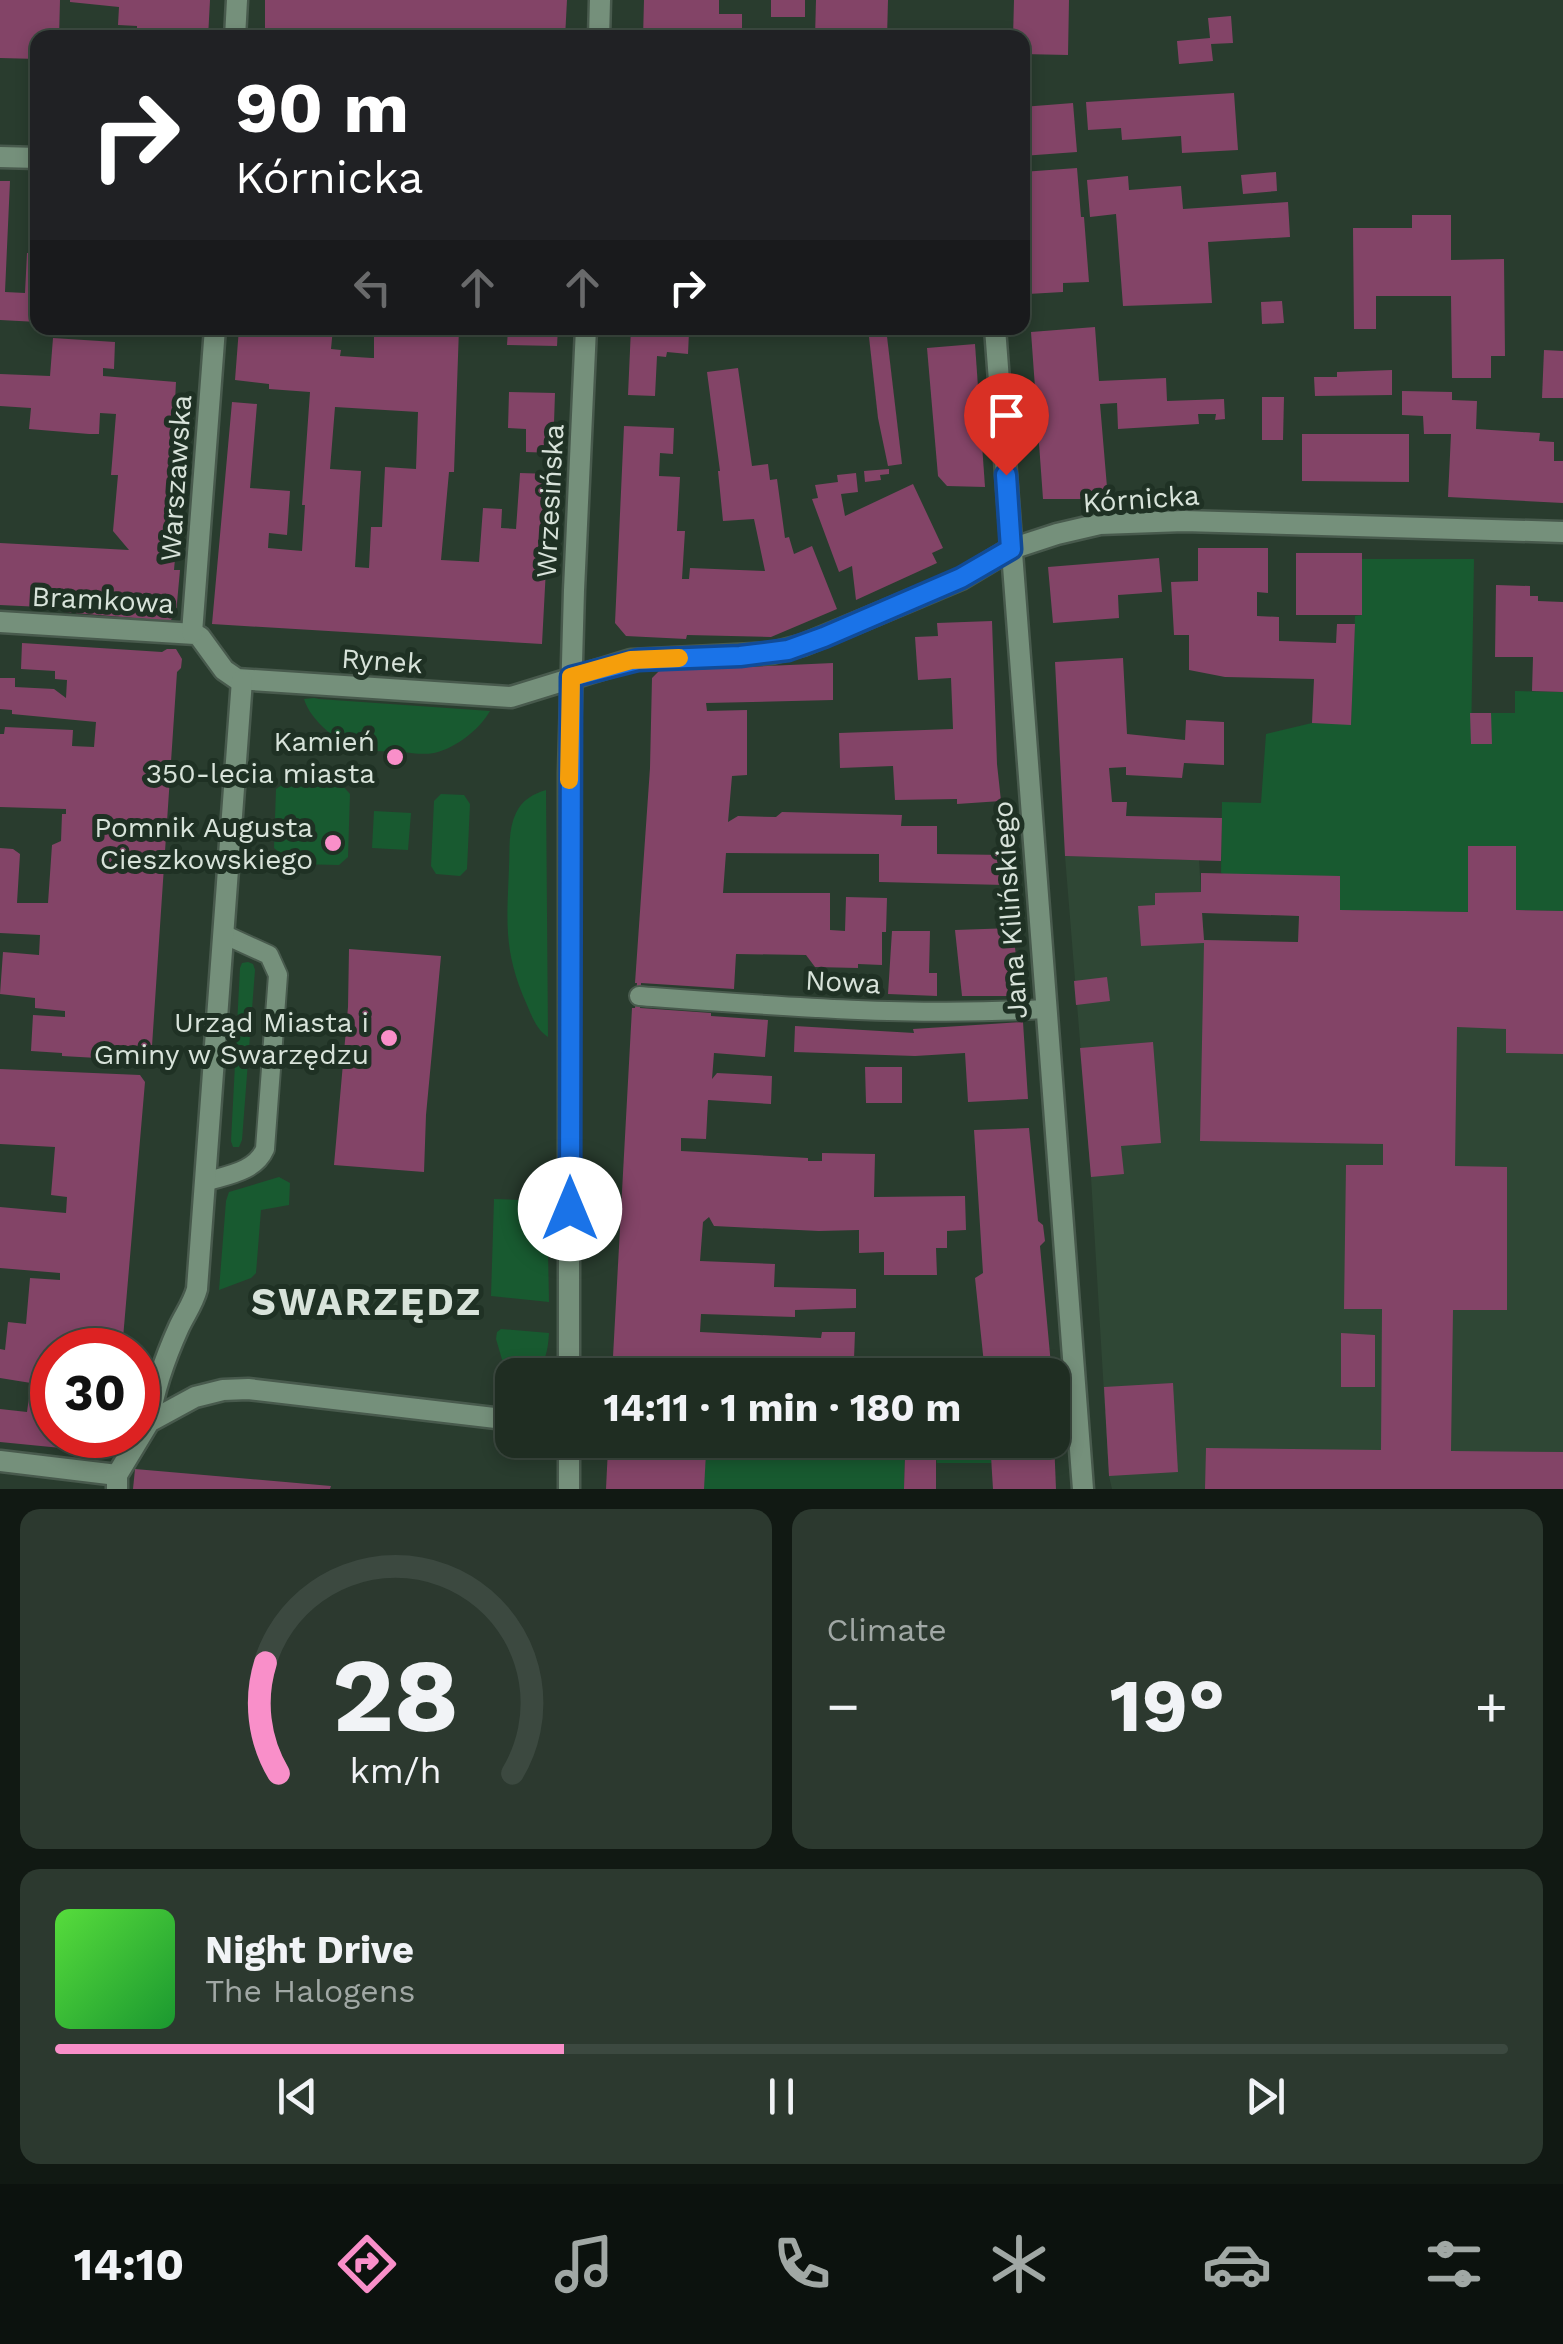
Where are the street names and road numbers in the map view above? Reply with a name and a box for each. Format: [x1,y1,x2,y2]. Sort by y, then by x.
street label: Warszawska [154,393,198,562]
street label: Wrzesińska [529,423,571,579]
street label: Kórnicka [1081,478,1201,520]
street label: Bramkowa [31,580,175,620]
street label: Rynek [340,642,424,680]
street label: Jana Kilińskiego [986,800,1034,1020]
street label: Nowa [804,964,882,1000]

